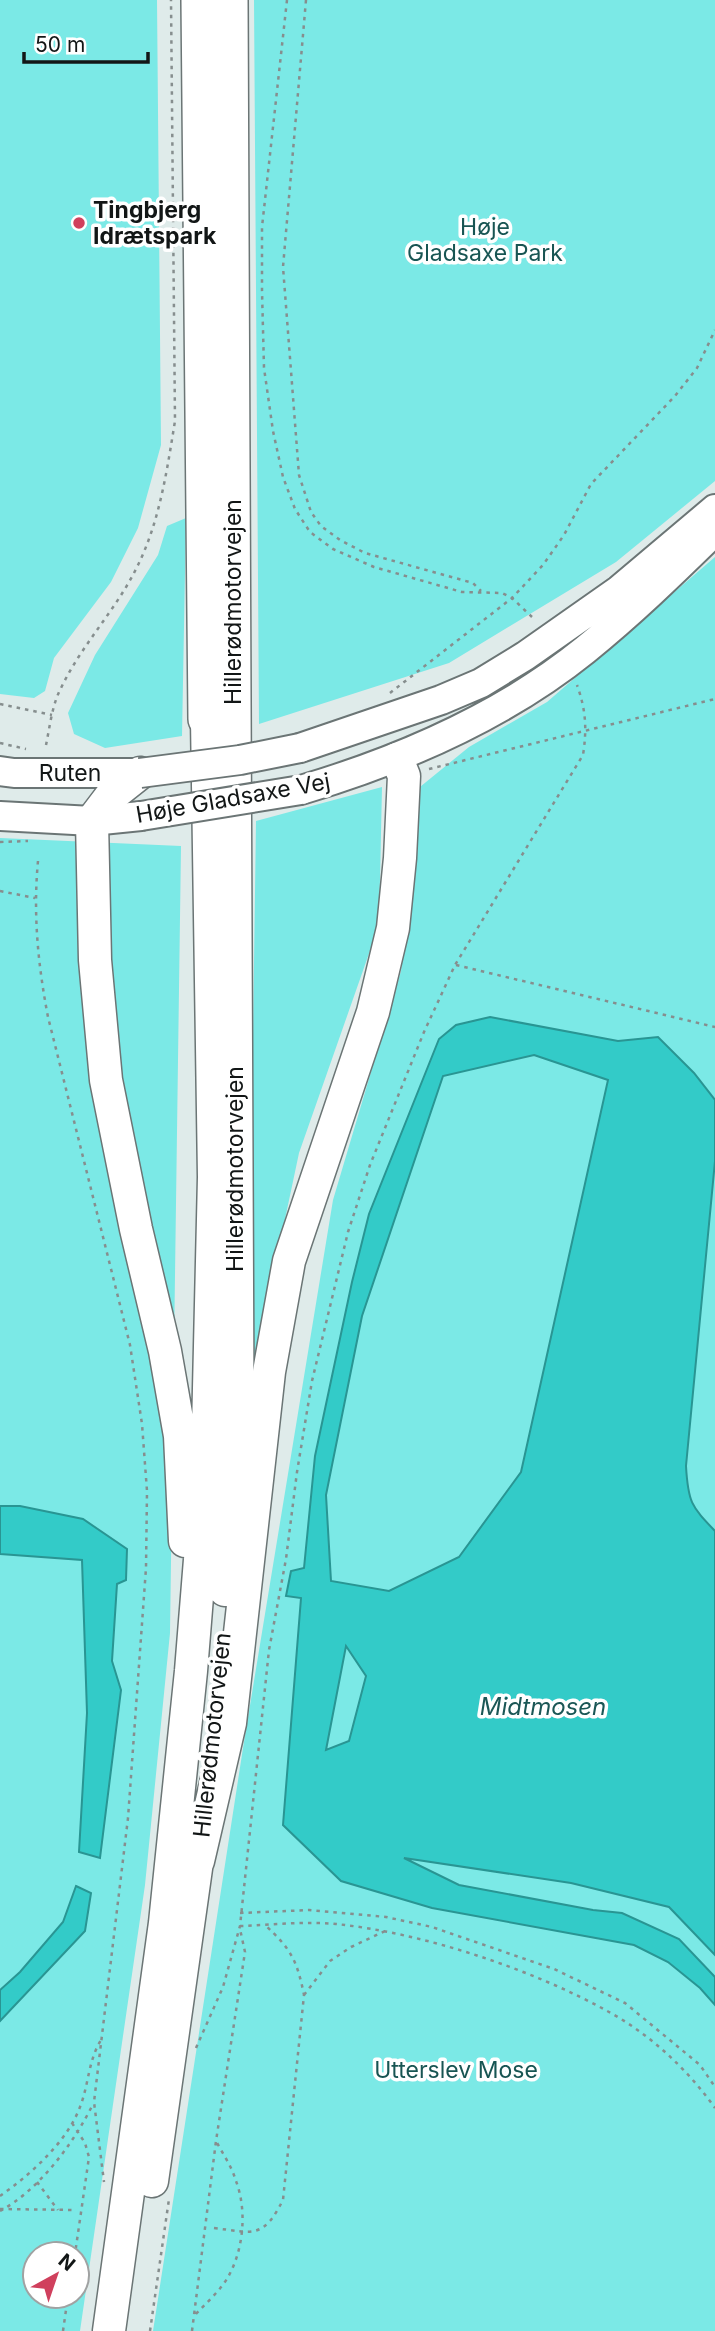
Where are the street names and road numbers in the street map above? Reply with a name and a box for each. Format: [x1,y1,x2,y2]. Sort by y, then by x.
street label: Hillerødmotorvejen [219,499,247,705]
street label: Ruten [39,759,101,787]
street label: Høje Gladsaxe Vej [134,767,332,829]
street label: Hillerødmotorvejen [221,1066,249,1272]
street label: Hillerødmotorvejen [187,1631,237,1839]

